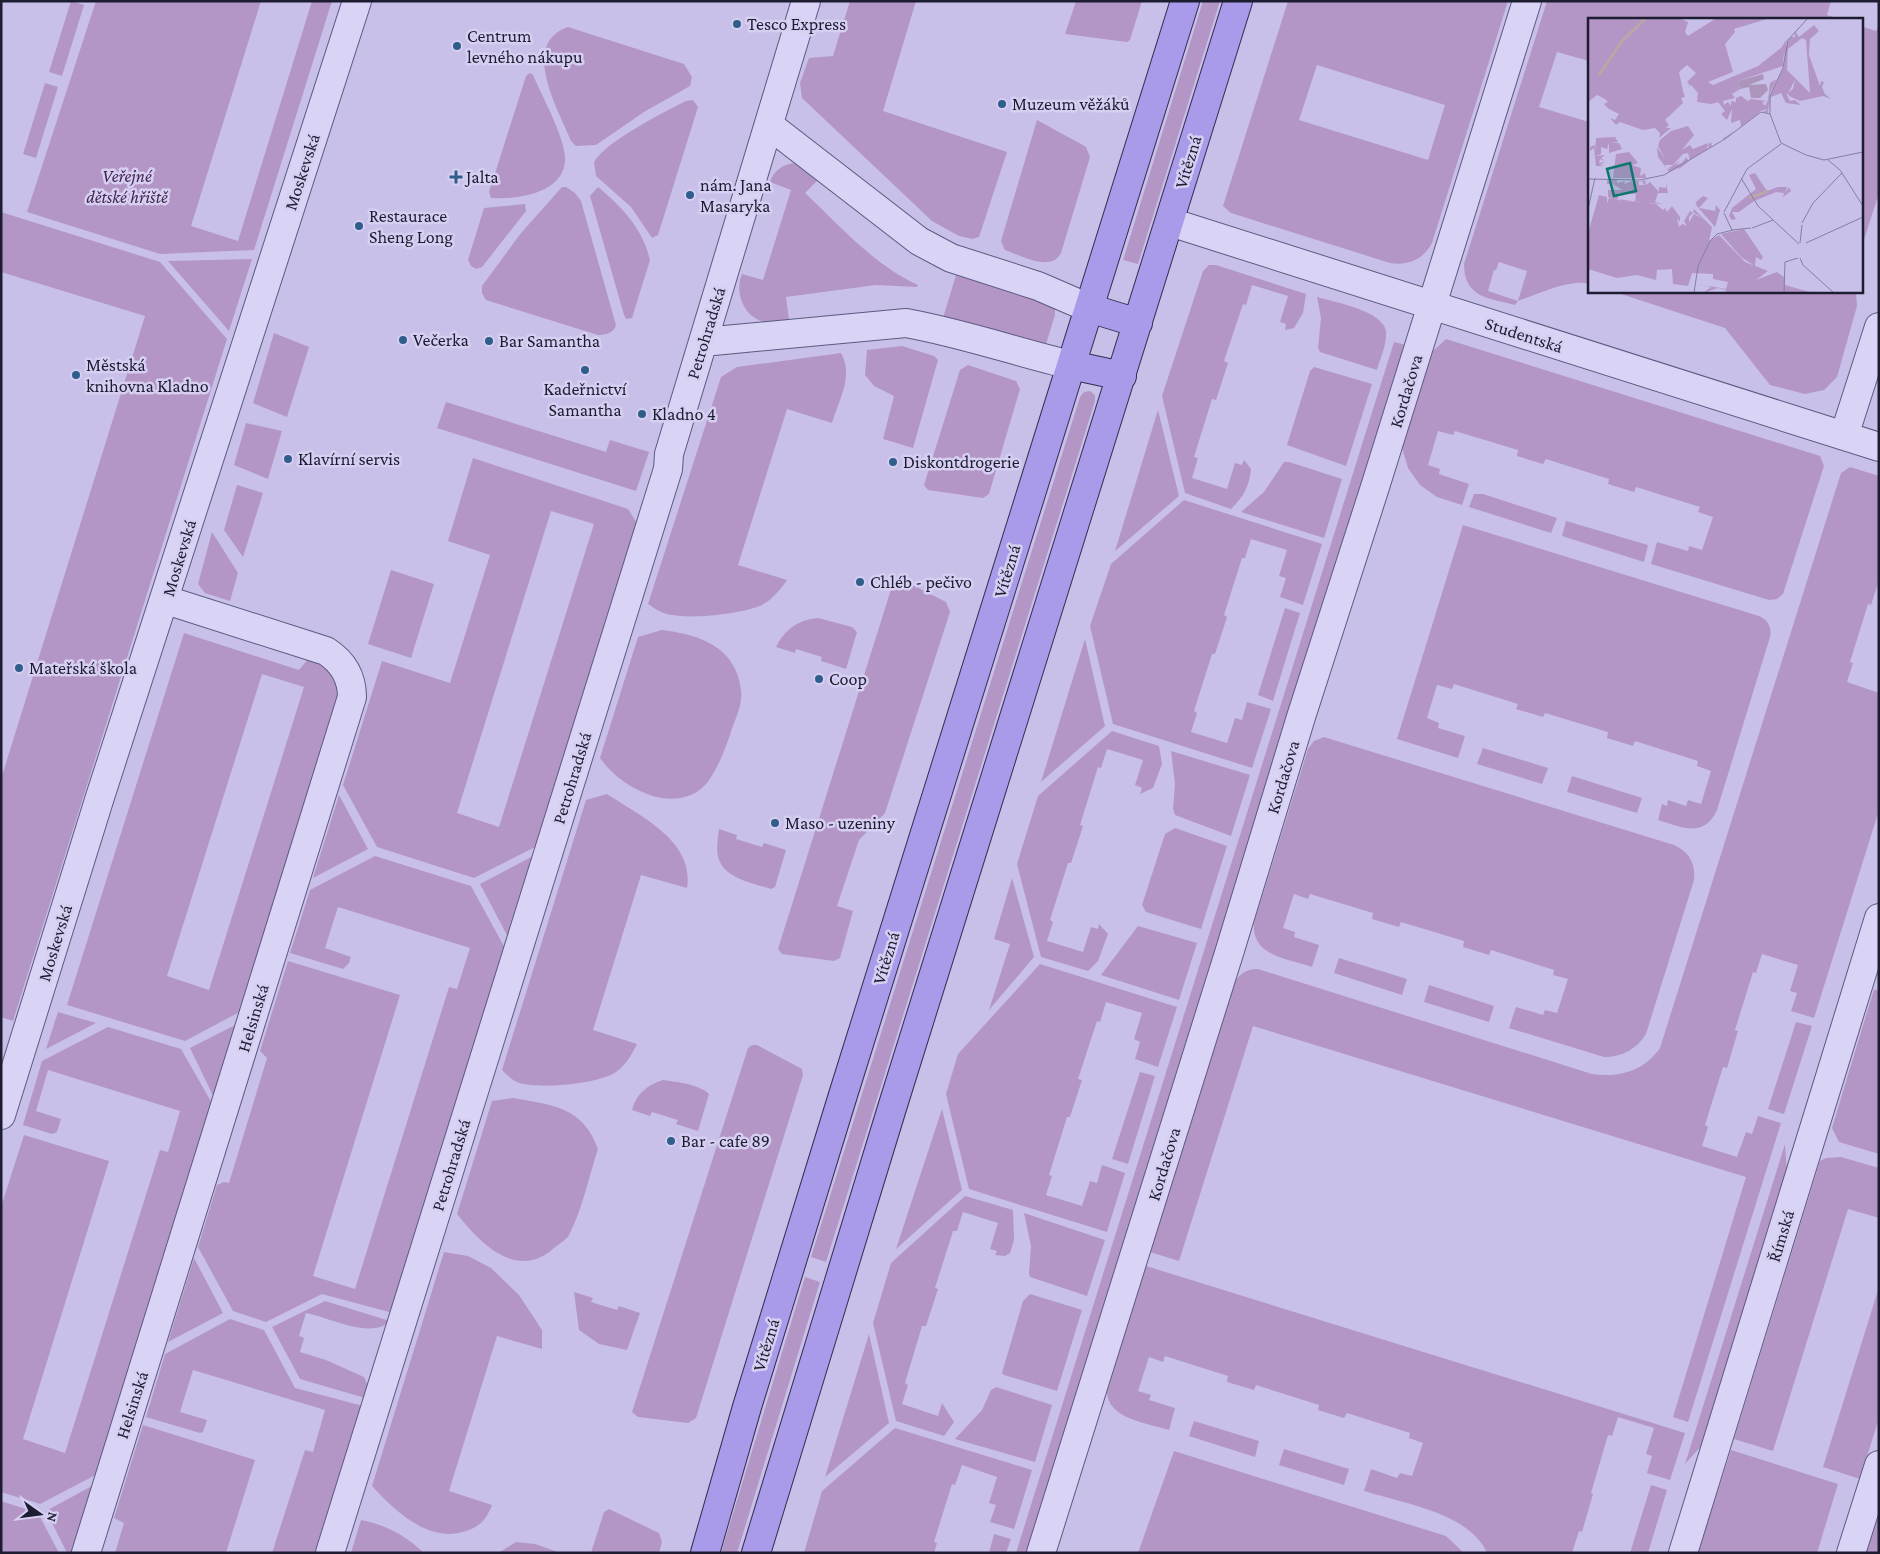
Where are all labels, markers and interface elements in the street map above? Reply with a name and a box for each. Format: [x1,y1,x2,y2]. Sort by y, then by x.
place label: Tesco Express [747,14,846,34]
marker: Tesco Express [731,18,743,30]
inset map [1588,18,1862,292]
place label: Centrum levného nákupu [467,26,583,67]
marker: Centrum levného nákupu [451,40,463,52]
place label: Muzeum věžáků [1012,94,1130,114]
marker: Muzeum věžáků [996,98,1008,110]
street label: Moskevská [280,131,324,213]
street label: Vítězná [1171,133,1205,191]
park label: Veřejné dětské hřiště [86,166,169,207]
place label: Jalta [464,167,499,187]
marker: Jalta [450,171,462,183]
place label: nám. Jana Masaryka [700,175,772,216]
marker: nám. Jana Masaryka [684,189,696,201]
place label: Restaurace Sheng Long [369,206,453,247]
marker: Restaurace Sheng Long [353,220,365,232]
street label: Petrohradská [683,285,729,381]
street label: Studentská [1483,313,1565,357]
place label: Večerka [413,330,469,350]
place label: Bar Samantha [499,331,600,351]
marker: Večerka [397,334,409,346]
marker: Bar Samantha [483,335,495,347]
street label: Kordačova [1385,352,1427,430]
place label: Městská knihovna Kladno [86,355,209,396]
marker: Kadeřnictví Samantha [579,364,591,376]
marker: Městská knihovna Kladno [70,369,82,381]
place label: Kadeřnictví Samantha [543,379,628,420]
place label: Kladno 4 [652,404,716,424]
marker: Kladno 4 [636,408,648,420]
place label: Klavírní servis [298,449,400,469]
place label: Diskontdrogerie [903,452,1020,472]
marker: Klavírní servis [282,453,294,465]
marker: Diskontdrogerie [887,456,899,468]
street label: Moskevská [158,517,200,599]
street label: Vítězná [990,542,1024,600]
place label: Chléb - pečivo [870,572,972,592]
marker: Chléb - pečivo [854,576,866,588]
place label: Mateřská škola [29,658,137,678]
marker: Mateřská škola [13,662,25,674]
place label: Coop [829,669,867,689]
marker: Coop [813,673,825,685]
street label: Petrohradská [549,730,595,826]
street label: Kordačova [1262,738,1304,816]
place label: Maso - uzeniny [785,813,896,833]
marker: Maso - uzeniny [769,817,781,829]
street label: Moskevská [34,902,76,984]
street label: Vítězná [869,929,903,987]
street label: Helsinská [233,982,273,1054]
street label: Petrohradská [428,1117,474,1213]
street label: Kordačova [1143,1125,1185,1203]
place label: Bar - cafe 89 [681,1131,770,1151]
marker: Bar - cafe 89 [665,1135,677,1147]
street label: Římská [1764,1208,1798,1264]
street label: Vítězná [749,1316,783,1374]
street label: Helsinská [112,1369,152,1441]
north arrow [15,1489,65,1539]
text: N [44,1511,62,1524]

